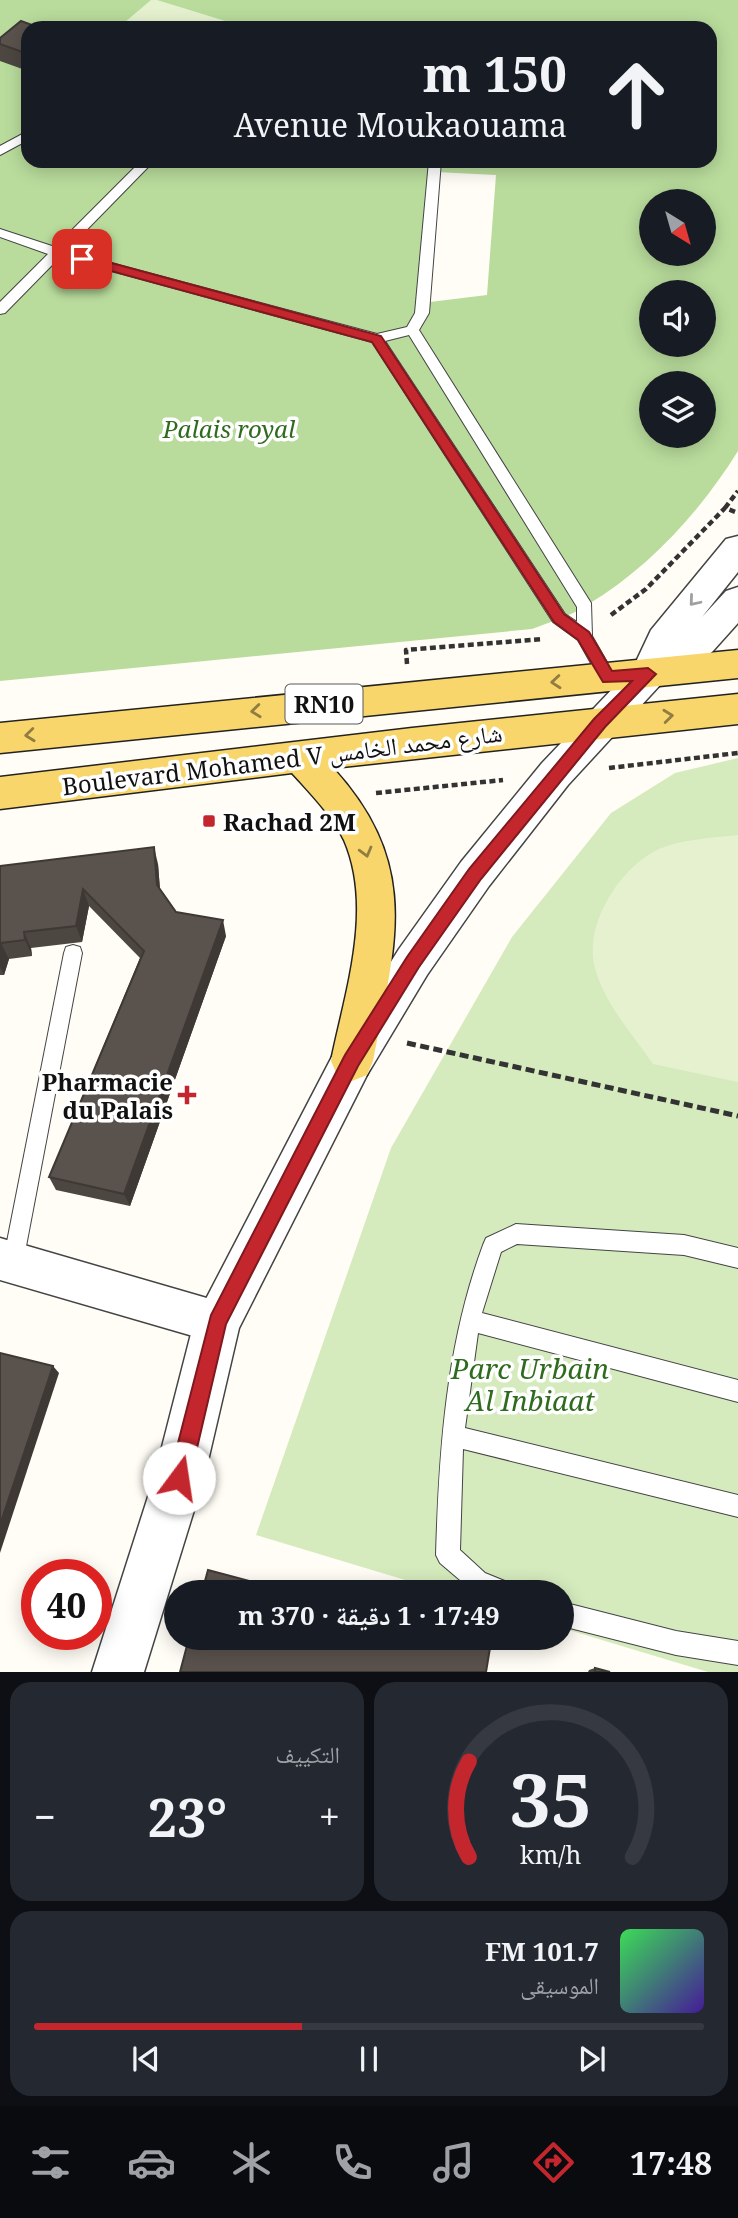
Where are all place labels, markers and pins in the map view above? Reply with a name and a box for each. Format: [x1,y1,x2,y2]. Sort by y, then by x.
pin [52,229,112,289]
place label: Rachad 2M [223,805,356,838]
marker: Rachad 2M [201,813,217,829]
place label: Pharmacie du Palais [42,1065,173,1126]
marker: Pharmacie du Palais [179,1087,195,1103]

